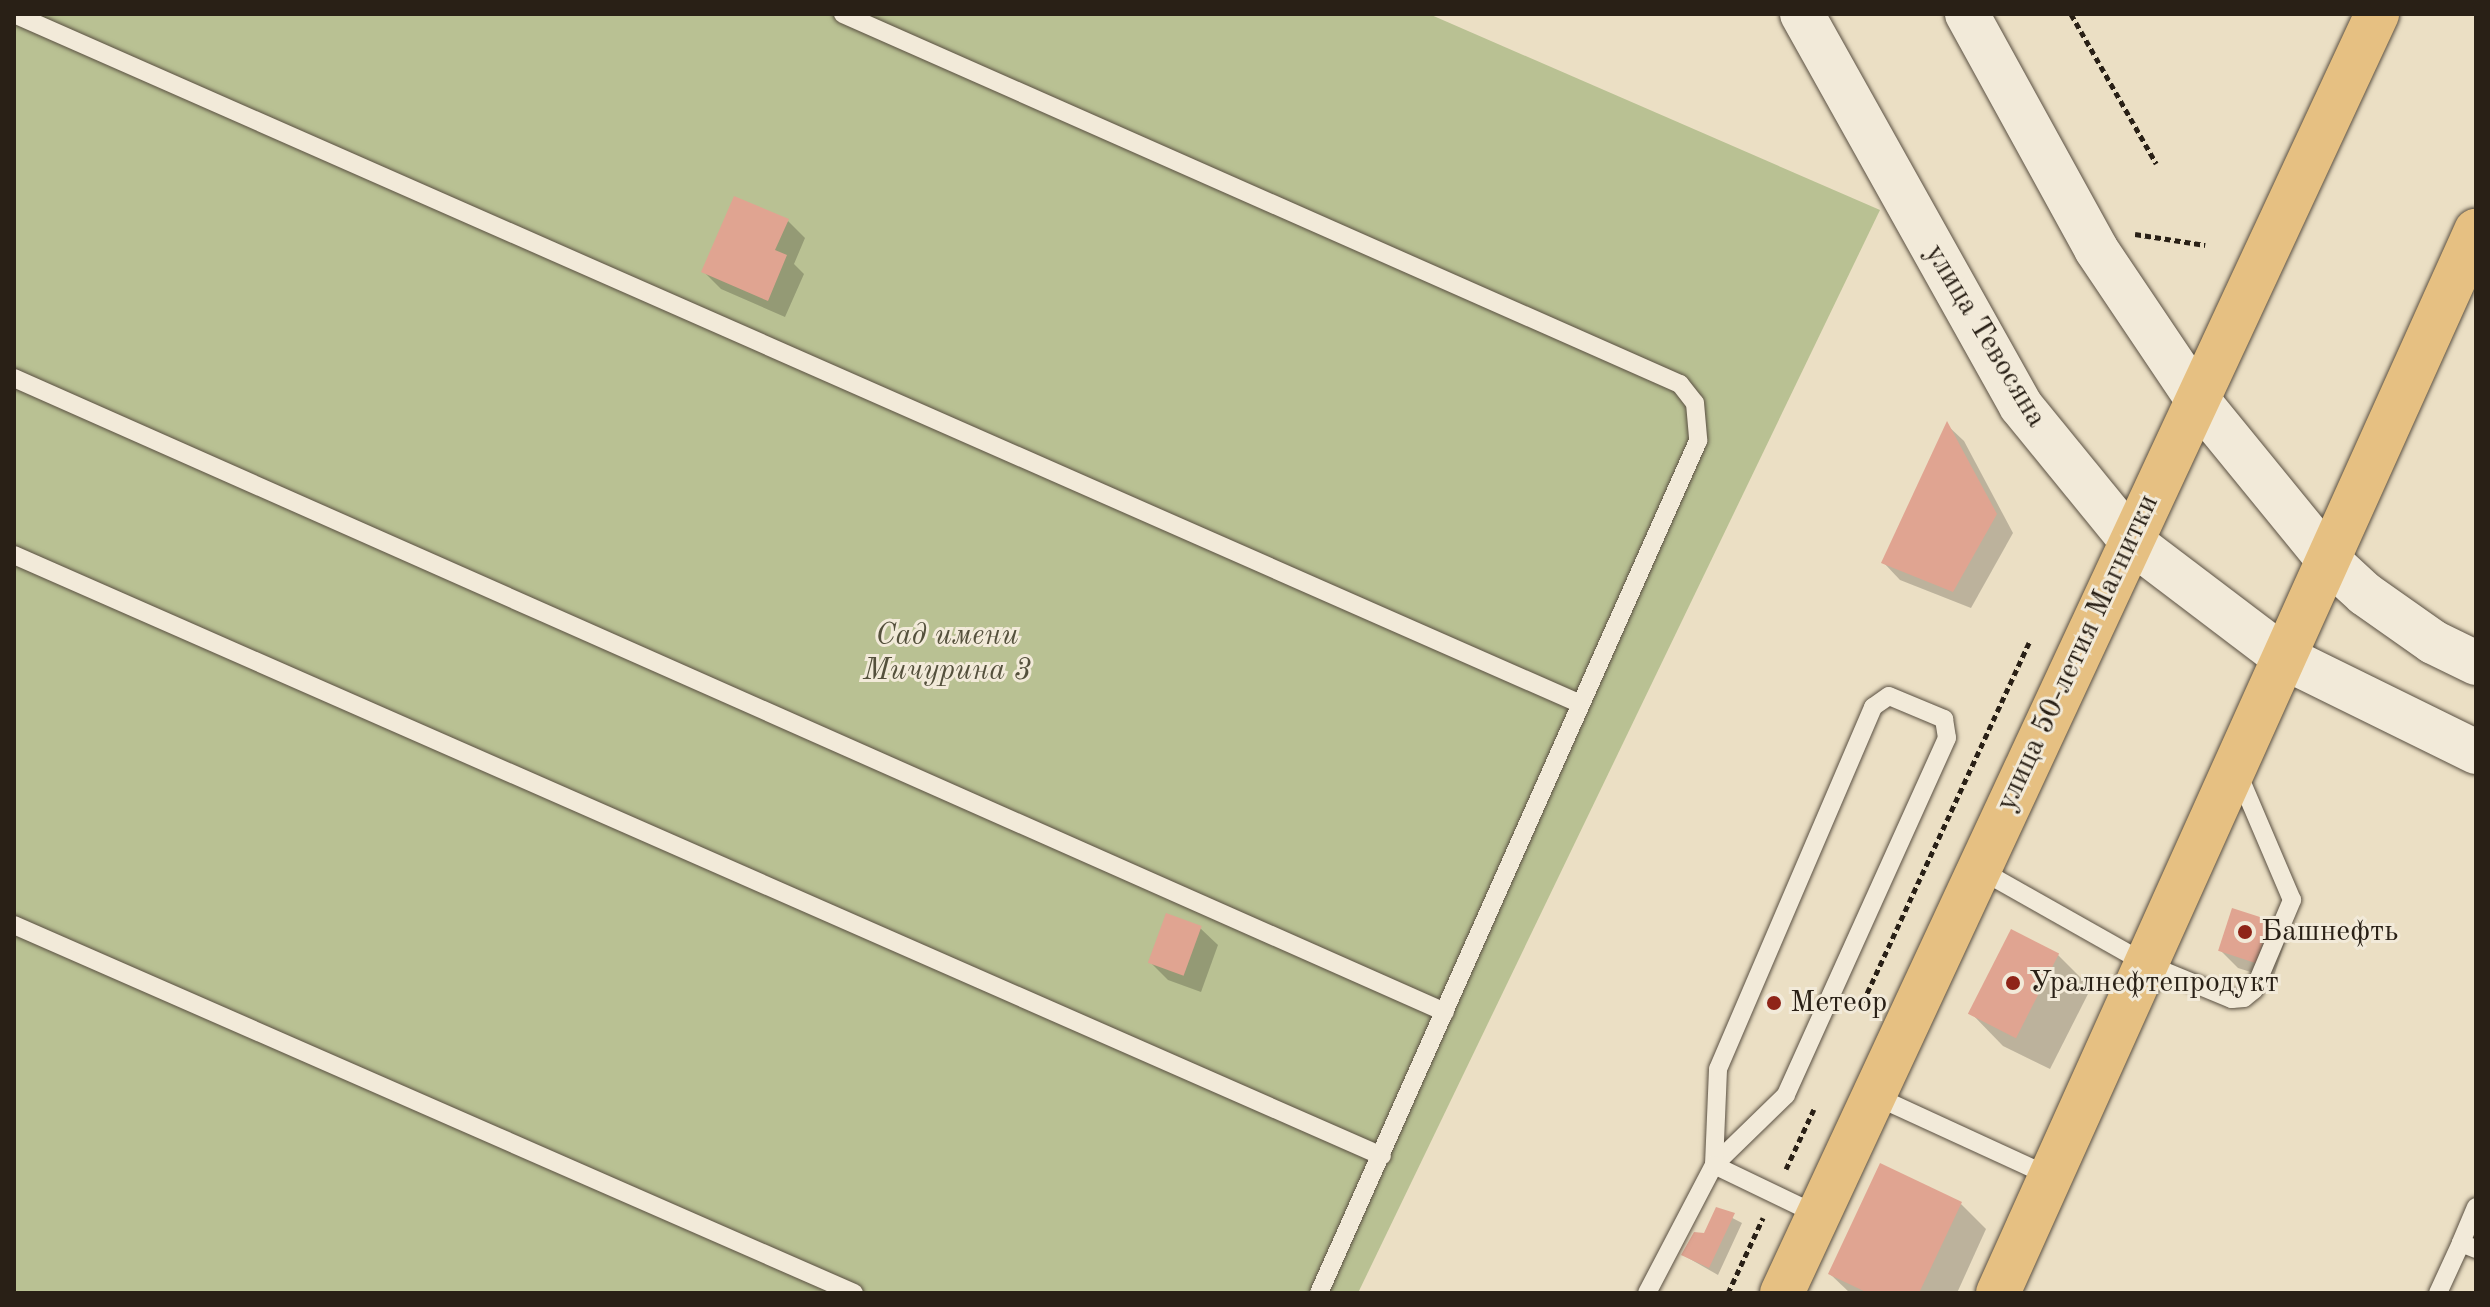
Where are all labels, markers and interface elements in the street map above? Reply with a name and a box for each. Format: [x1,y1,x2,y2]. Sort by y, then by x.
street label: улица Тевосяна [1916,238,2054,434]
street label: улица 50-летия Магнитки [1989,489,2167,817]
park label: Сад имени Мичурина 3 [863,618,1031,688]
place label: Башнефть [2261,914,2398,950]
marker: Башнефть [2236,923,2254,941]
place label: Уралнефтепродукт [2029,965,2279,1001]
marker: Уралнефтепродукт [2004,974,2022,992]
place label: Метеор [1790,985,1887,1021]
marker: Метеор [1765,994,1783,1012]

